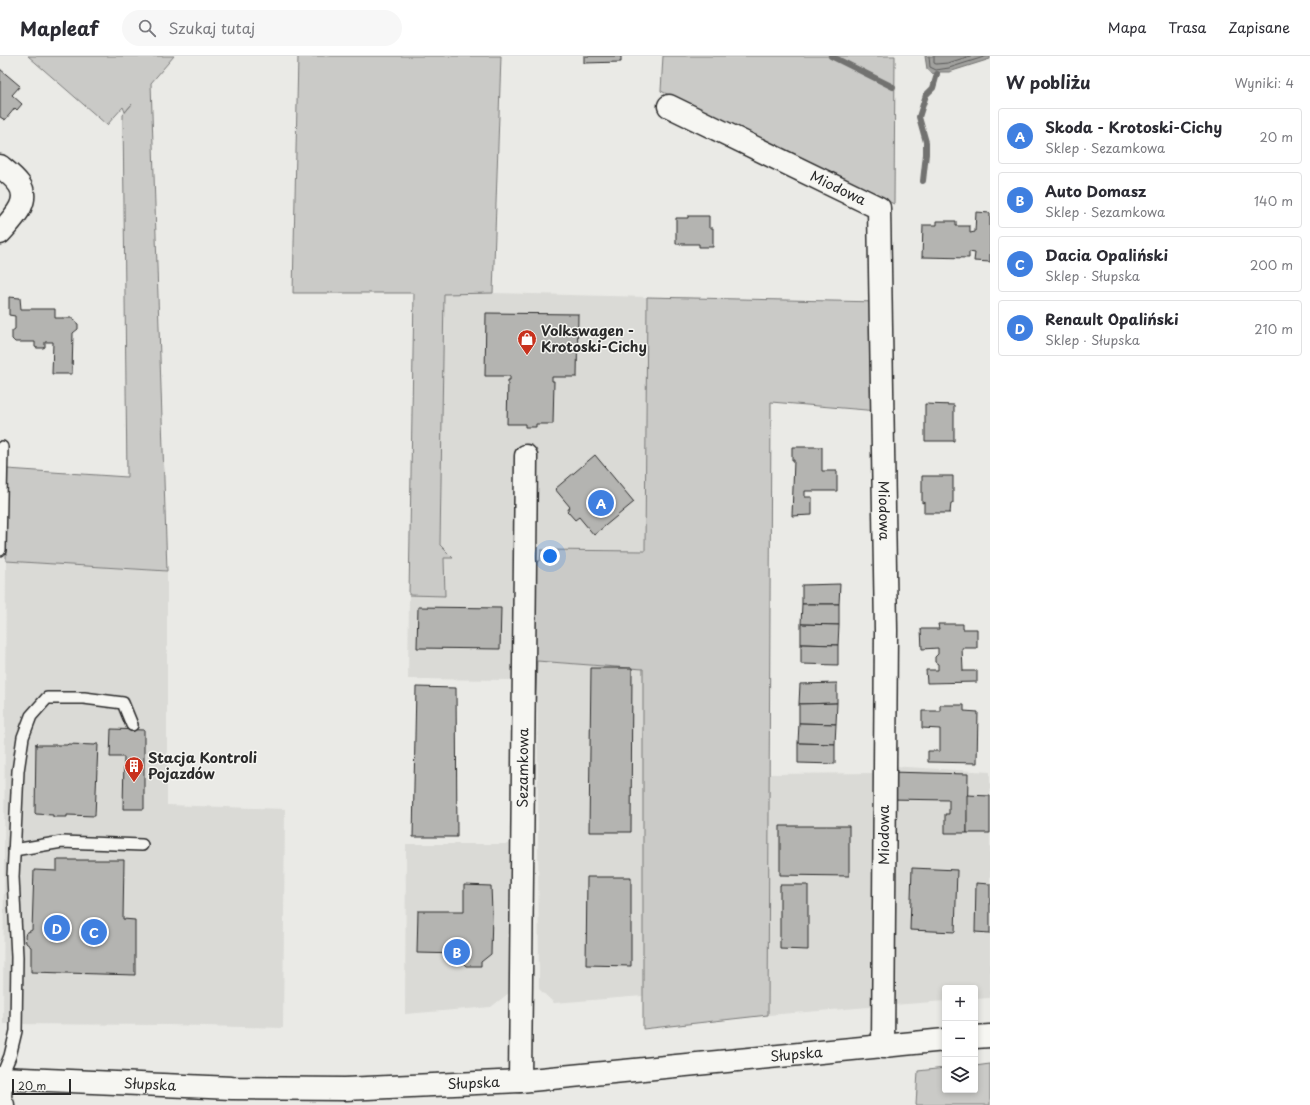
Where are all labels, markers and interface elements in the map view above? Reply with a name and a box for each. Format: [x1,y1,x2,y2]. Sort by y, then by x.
search box [122,10,402,46]
text: Mapleaf [20,14,98,42]
text: Szukaj tutaj [168,16,255,39]
icon: search [136,17,158,39]
text: Mapa [1108,17,1146,38]
text: Trasa [1168,17,1206,38]
text: Zapisane [1228,17,1290,38]
text: W pobliżu [1006,69,1091,95]
text: Wyniki: 4 [1234,73,1294,92]
text: Skoda - Krotoski-Cichy [1045,115,1222,138]
text: A [1015,127,1025,146]
text: 20 m [1259,127,1293,146]
text: Sklep · Sezamkowa [1045,138,1165,157]
street label: Miodowa [807,165,870,210]
text: Auto Domasz [1045,179,1146,202]
text: B [1016,191,1024,210]
text: 140 m [1254,191,1293,210]
text: Sklep · Sezamkowa [1045,202,1165,221]
text: Dacia Opaliński [1045,243,1168,266]
text: C [1015,255,1025,274]
text: 200 m [1250,255,1293,274]
text: Sklep · Słupska [1045,266,1140,285]
text: Renault Opaliński [1045,307,1179,330]
text: D [1015,319,1025,338]
text: 210 m [1254,319,1293,338]
place label: Volkswagen - Krotoski-Cichy [541,320,647,357]
shop icon: Volkswagen - Krotoski-Cichy [516,328,538,356]
text: Sklep · Słupska [1045,330,1140,349]
street label: Miodowa [874,480,896,541]
pin: A [588,488,614,518]
your location [540,546,560,566]
street label: Sezamkowa [512,728,533,808]
place label: Stacja Kontroli Pojazdów [148,747,257,784]
building icon: Stacja Kontroli Pojazdów [123,755,145,783]
street label: Miodowa [873,805,894,865]
pin: D [44,913,70,943]
pin: C [81,917,107,947]
pin: B [444,937,470,967]
map controls [942,985,978,1093]
button: + [942,985,978,1021]
button: − [942,1021,978,1057]
street label: Słupska [769,1041,824,1067]
button: layers [942,1057,978,1093]
street label: Słupska [447,1071,501,1094]
street label: Słupska [123,1072,177,1096]
scale bar [12,1077,71,1096]
text: 20 m [18,1077,46,1094]

